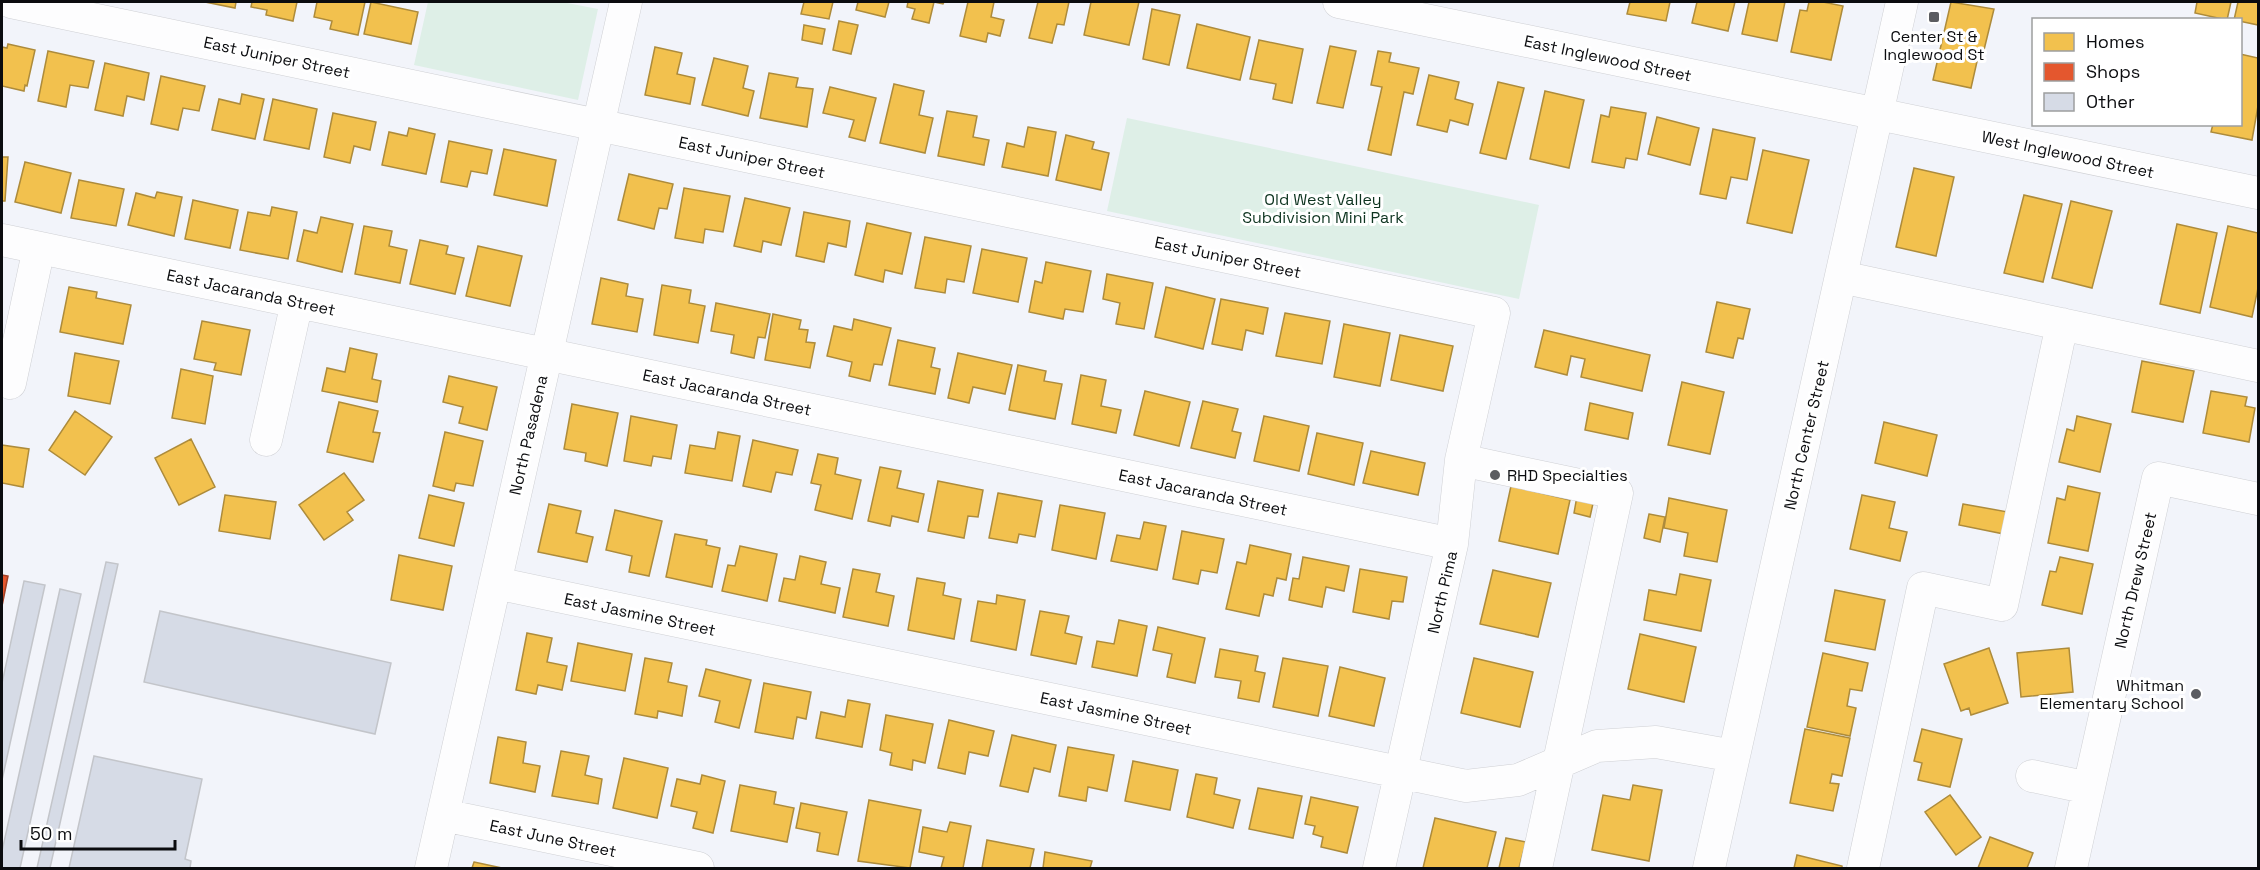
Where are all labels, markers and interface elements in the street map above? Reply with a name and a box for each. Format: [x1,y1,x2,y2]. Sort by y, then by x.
marker: Center St & Inglewood St [1927,10,1941,24]
legend [2032,18,2242,126]
place label: Center St & Inglewood St [1883,26,1985,65]
street label: East Inglewood Street [1522,30,1694,87]
text: Homes [2086,30,2145,53]
street label: East Juniper Street [202,32,352,83]
text: Shops [2086,60,2140,83]
text: Other [2086,90,2135,113]
street label: West Inglewood Street [1980,126,2156,183]
street label: East Juniper Street [677,132,827,183]
park label: Old West Valley Subdivision Mini Park [1242,189,1404,228]
street label: East Juniper Street [1153,232,1303,283]
street label: East Jacaranda Street [165,264,337,321]
street label: North Center Street [1779,358,1834,512]
street label: East Jacaranda Street [641,364,813,421]
street label: North Pasadena [504,373,552,497]
street label: East Jacaranda Street [1117,464,1289,521]
place label: RHD Specialties [1507,465,1628,486]
marker: RHD Specialties [1488,468,1502,482]
street label: North Drew Street [2110,510,2161,650]
street label: North Pima [1423,549,1462,636]
street label: East Jasmine Street [562,588,718,641]
place label: Whitman Elementary School [2039,675,2184,714]
street label: East Jasmine Street [1038,687,1194,740]
marker: Whitman Elementary School [2189,687,2203,701]
scale bar [21,813,176,851]
street label: East June Street [488,815,618,862]
text: 50 m [30,822,72,845]

